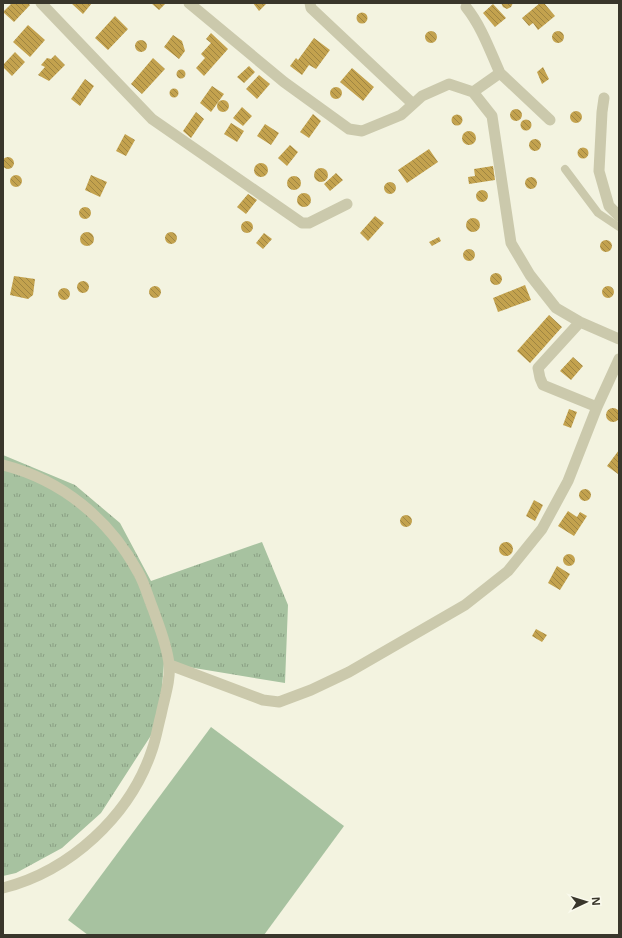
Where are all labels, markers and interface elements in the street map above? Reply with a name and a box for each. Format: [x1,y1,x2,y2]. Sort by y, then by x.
north arrow [566,882,606,922]
text: N [589,896,604,906]

